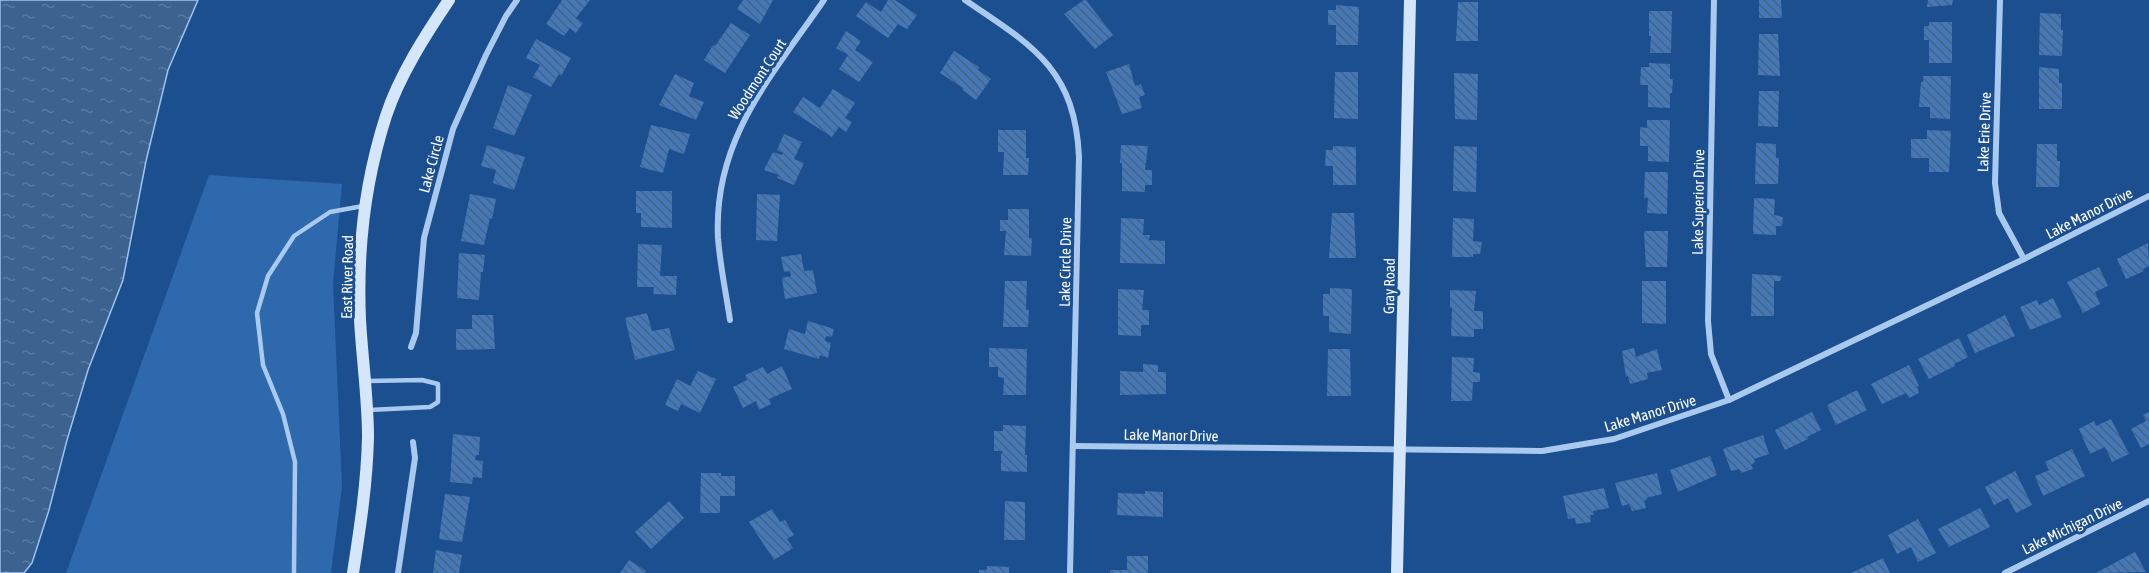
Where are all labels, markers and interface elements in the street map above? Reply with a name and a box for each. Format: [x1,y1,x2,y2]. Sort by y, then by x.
street label: Woodmont Court [725,35,789,123]
street label: Lake Erie Drive [1974,91,1994,172]
street label: Lake Circle [415,133,447,195]
street label: Lake Superior Drive [1689,149,1707,255]
street label: Lake Manor Drive [2043,184,2135,242]
street label: Lake Circle Drive [1056,217,1074,307]
street label: East River Road [338,235,356,319]
street label: Gray Road [1380,258,1398,314]
street label: Lake Manor Drive [1602,391,1698,435]
street label: Lake Manor Drive [1123,426,1219,444]
street label: Lake Michigan Drive [2019,494,2125,558]

